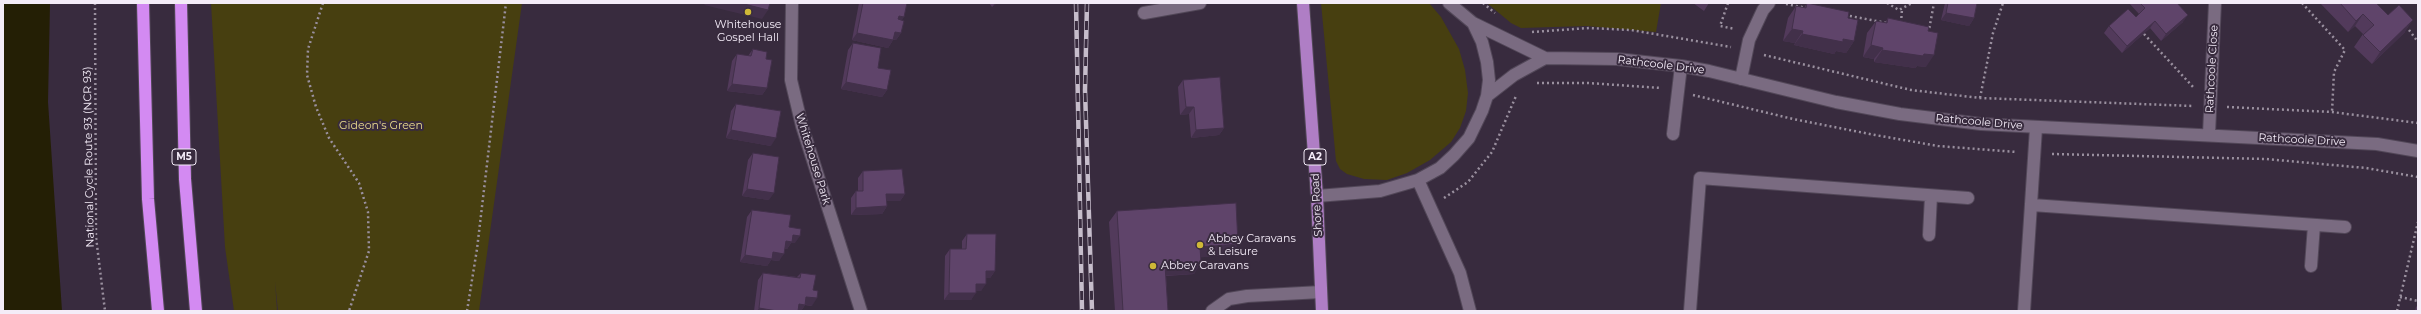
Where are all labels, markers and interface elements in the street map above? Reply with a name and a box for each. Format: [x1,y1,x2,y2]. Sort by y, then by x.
marker: Whitehouse Gospel Hall [743,7,753,17]
place label: Whitehouse Gospel Hall [715,18,781,44]
street label: Rathcoole Close [2203,25,2221,113]
street label: Rathcoole Drive [1617,53,1705,77]
street label: National Cycle Route 93 (NCR 93) [81,66,97,248]
street label: Whitehouse Park [793,112,833,206]
street label: Rathcoole Drive [1935,112,2023,132]
park label: Gideon's Green [339,119,423,133]
street label: Rathcoole Drive [2258,131,2346,149]
road number: M5 [172,149,196,165]
road number: A2 [1304,149,1326,165]
street label: Shore Road [1309,173,1325,237]
place label: Abbey Caravans & Leisure [1208,232,1296,258]
marker: Abbey Caravans & Leisure [1195,240,1205,250]
place label: Abbey Caravans [1161,259,1249,273]
marker: Abbey Caravans [1148,261,1158,271]

